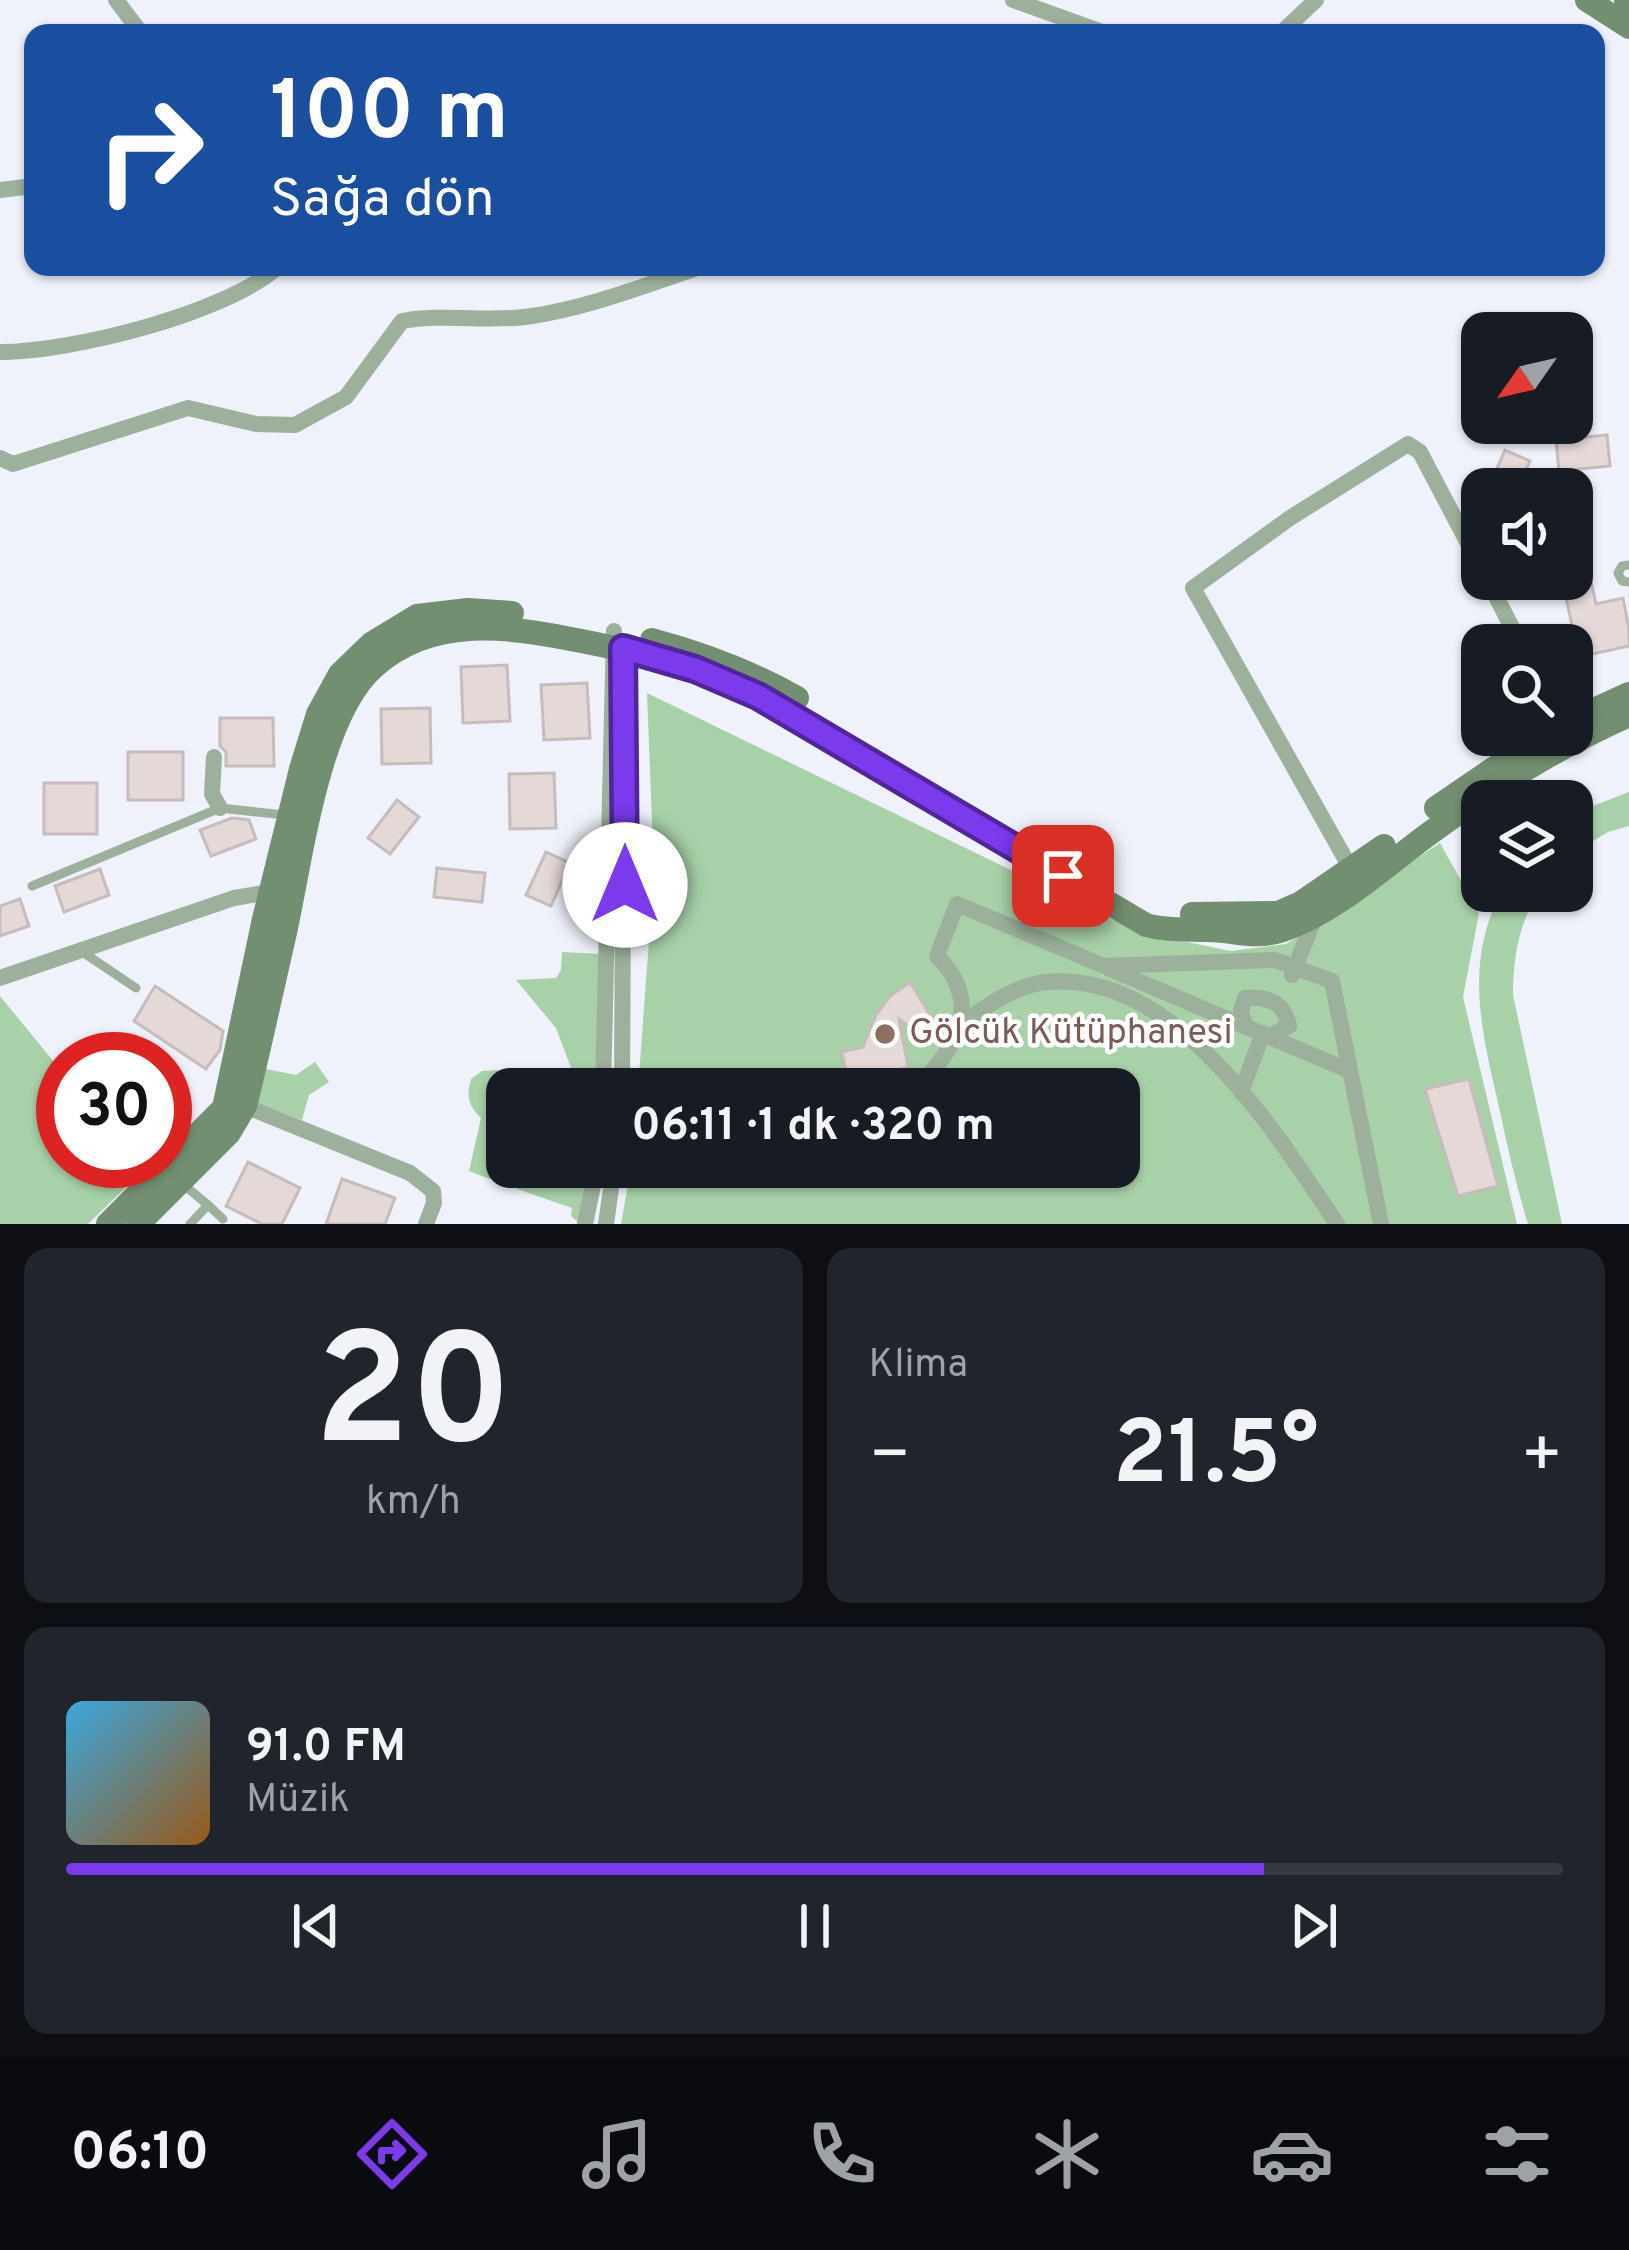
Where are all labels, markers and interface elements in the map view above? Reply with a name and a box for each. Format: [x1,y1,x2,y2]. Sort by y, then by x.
text: 100 m [270,63,509,169]
icon: right [72,72,228,228]
text: Sağa dön [270,167,495,236]
north arrow [1461,312,1593,444]
map controls [1461,312,1593,912]
button: sound [1461,468,1593,600]
button: search [1461,624,1593,756]
button: layers [1461,780,1593,912]
position arrow [562,822,688,948]
pin [1012,825,1114,927]
icon: arrive [1030,843,1096,909]
place label: Gölcük Kütüphanesi [909,1011,1233,1057]
marker: Gölcük Kütüphanesi [872,1021,898,1047]
speed limit sign: 30 [36,1032,192,1188]
text: 06:11 · 1 dk · 320 m [631,1099,995,1156]
text: 20 [314,1302,512,1500]
text: Klima [869,1342,968,1391]
text: 21.5° [1113,1402,1319,1515]
text: − [869,1417,911,1500]
text: + [1520,1417,1563,1500]
text: km/h [366,1479,461,1528]
text: 91.0 FM [246,1720,406,1777]
text: Müzik [246,1777,350,1826]
icon: previous [283,1893,349,1959]
icon: pause [782,1893,848,1959]
icon: next [1281,1893,1347,1959]
icon: directions [350,2112,434,2196]
icon: music [575,2112,659,2196]
icon: phone [800,2112,884,2196]
icon: climate [1025,2112,1109,2196]
icon: car [1250,2112,1334,2196]
icon: filters [1475,2112,1559,2196]
text: 06:10 [70,2120,209,2189]

